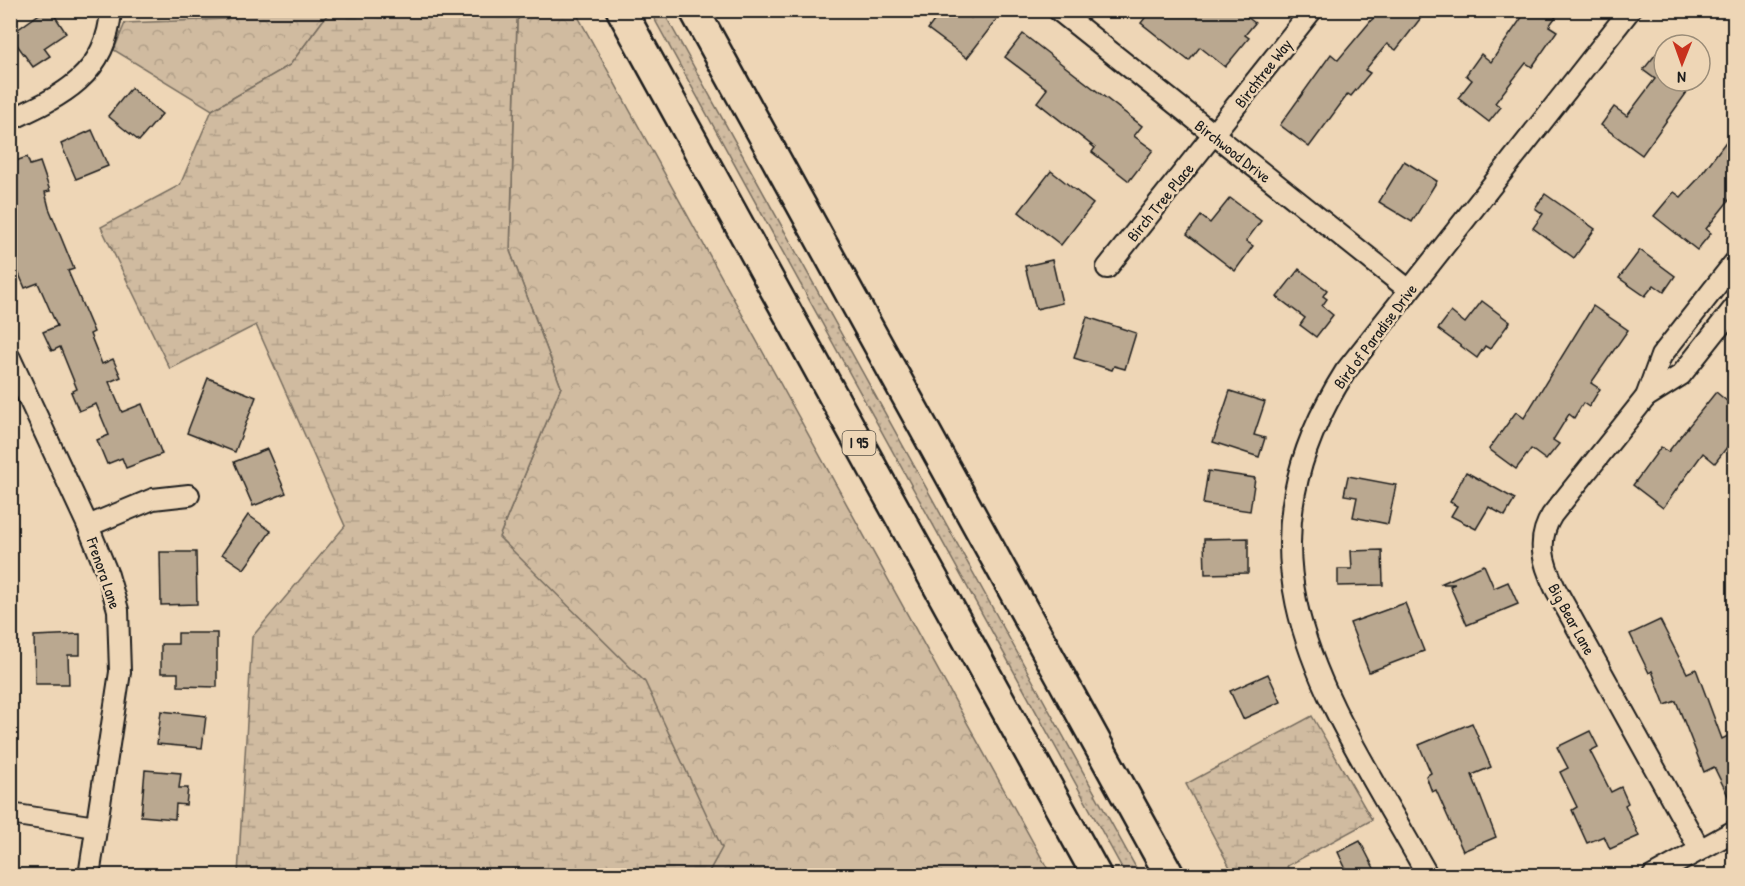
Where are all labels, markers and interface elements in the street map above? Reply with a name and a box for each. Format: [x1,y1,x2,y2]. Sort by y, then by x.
north arrow [1652,33,1712,93]
street label: Birchtree Way [1229,34,1297,112]
text: N [1677,67,1686,89]
street label: Birchwood Drive [1190,114,1276,188]
street label: Birch Tree Place [1121,158,1199,246]
street label: Bird of Paradise Drive [1328,278,1422,393]
road number: I 95 [842,431,876,455]
street label: Frenora Lane [81,533,127,612]
street label: Big Bear Lane [1543,579,1601,659]

